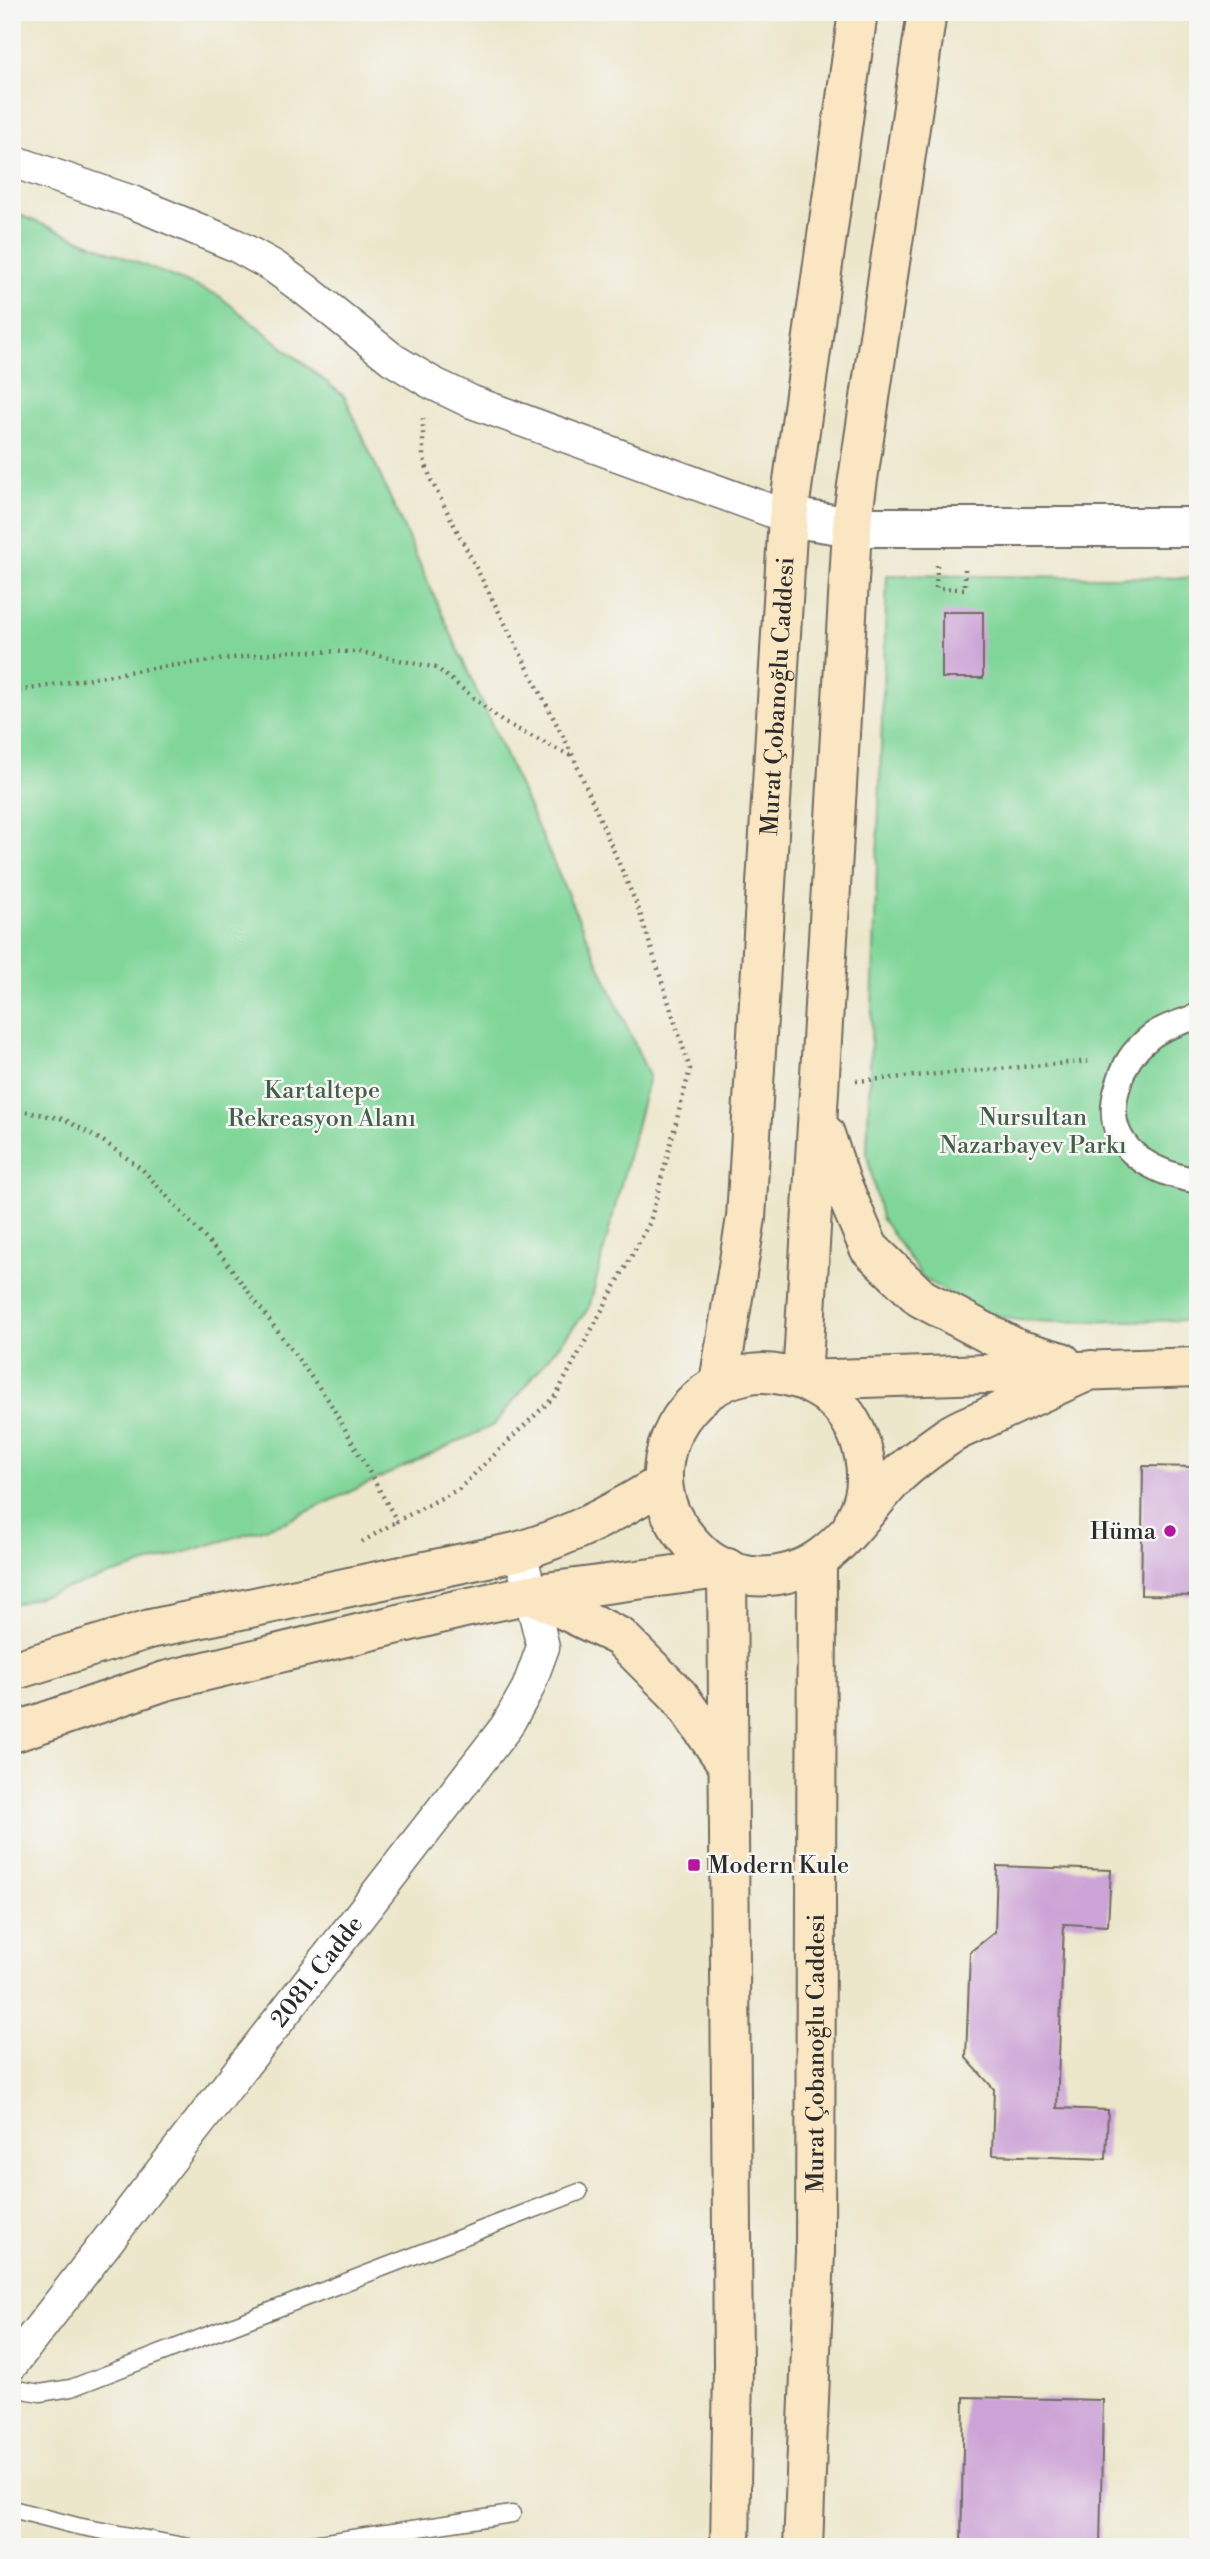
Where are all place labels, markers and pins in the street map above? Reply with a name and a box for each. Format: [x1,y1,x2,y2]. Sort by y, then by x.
place label: Hüma [1090,1517,1157,1547]
marker: Hüma [1162,1523,1178,1539]
place label: Modern Kule [708,1851,849,1881]
marker: Modern Kule [686,1857,702,1873]

